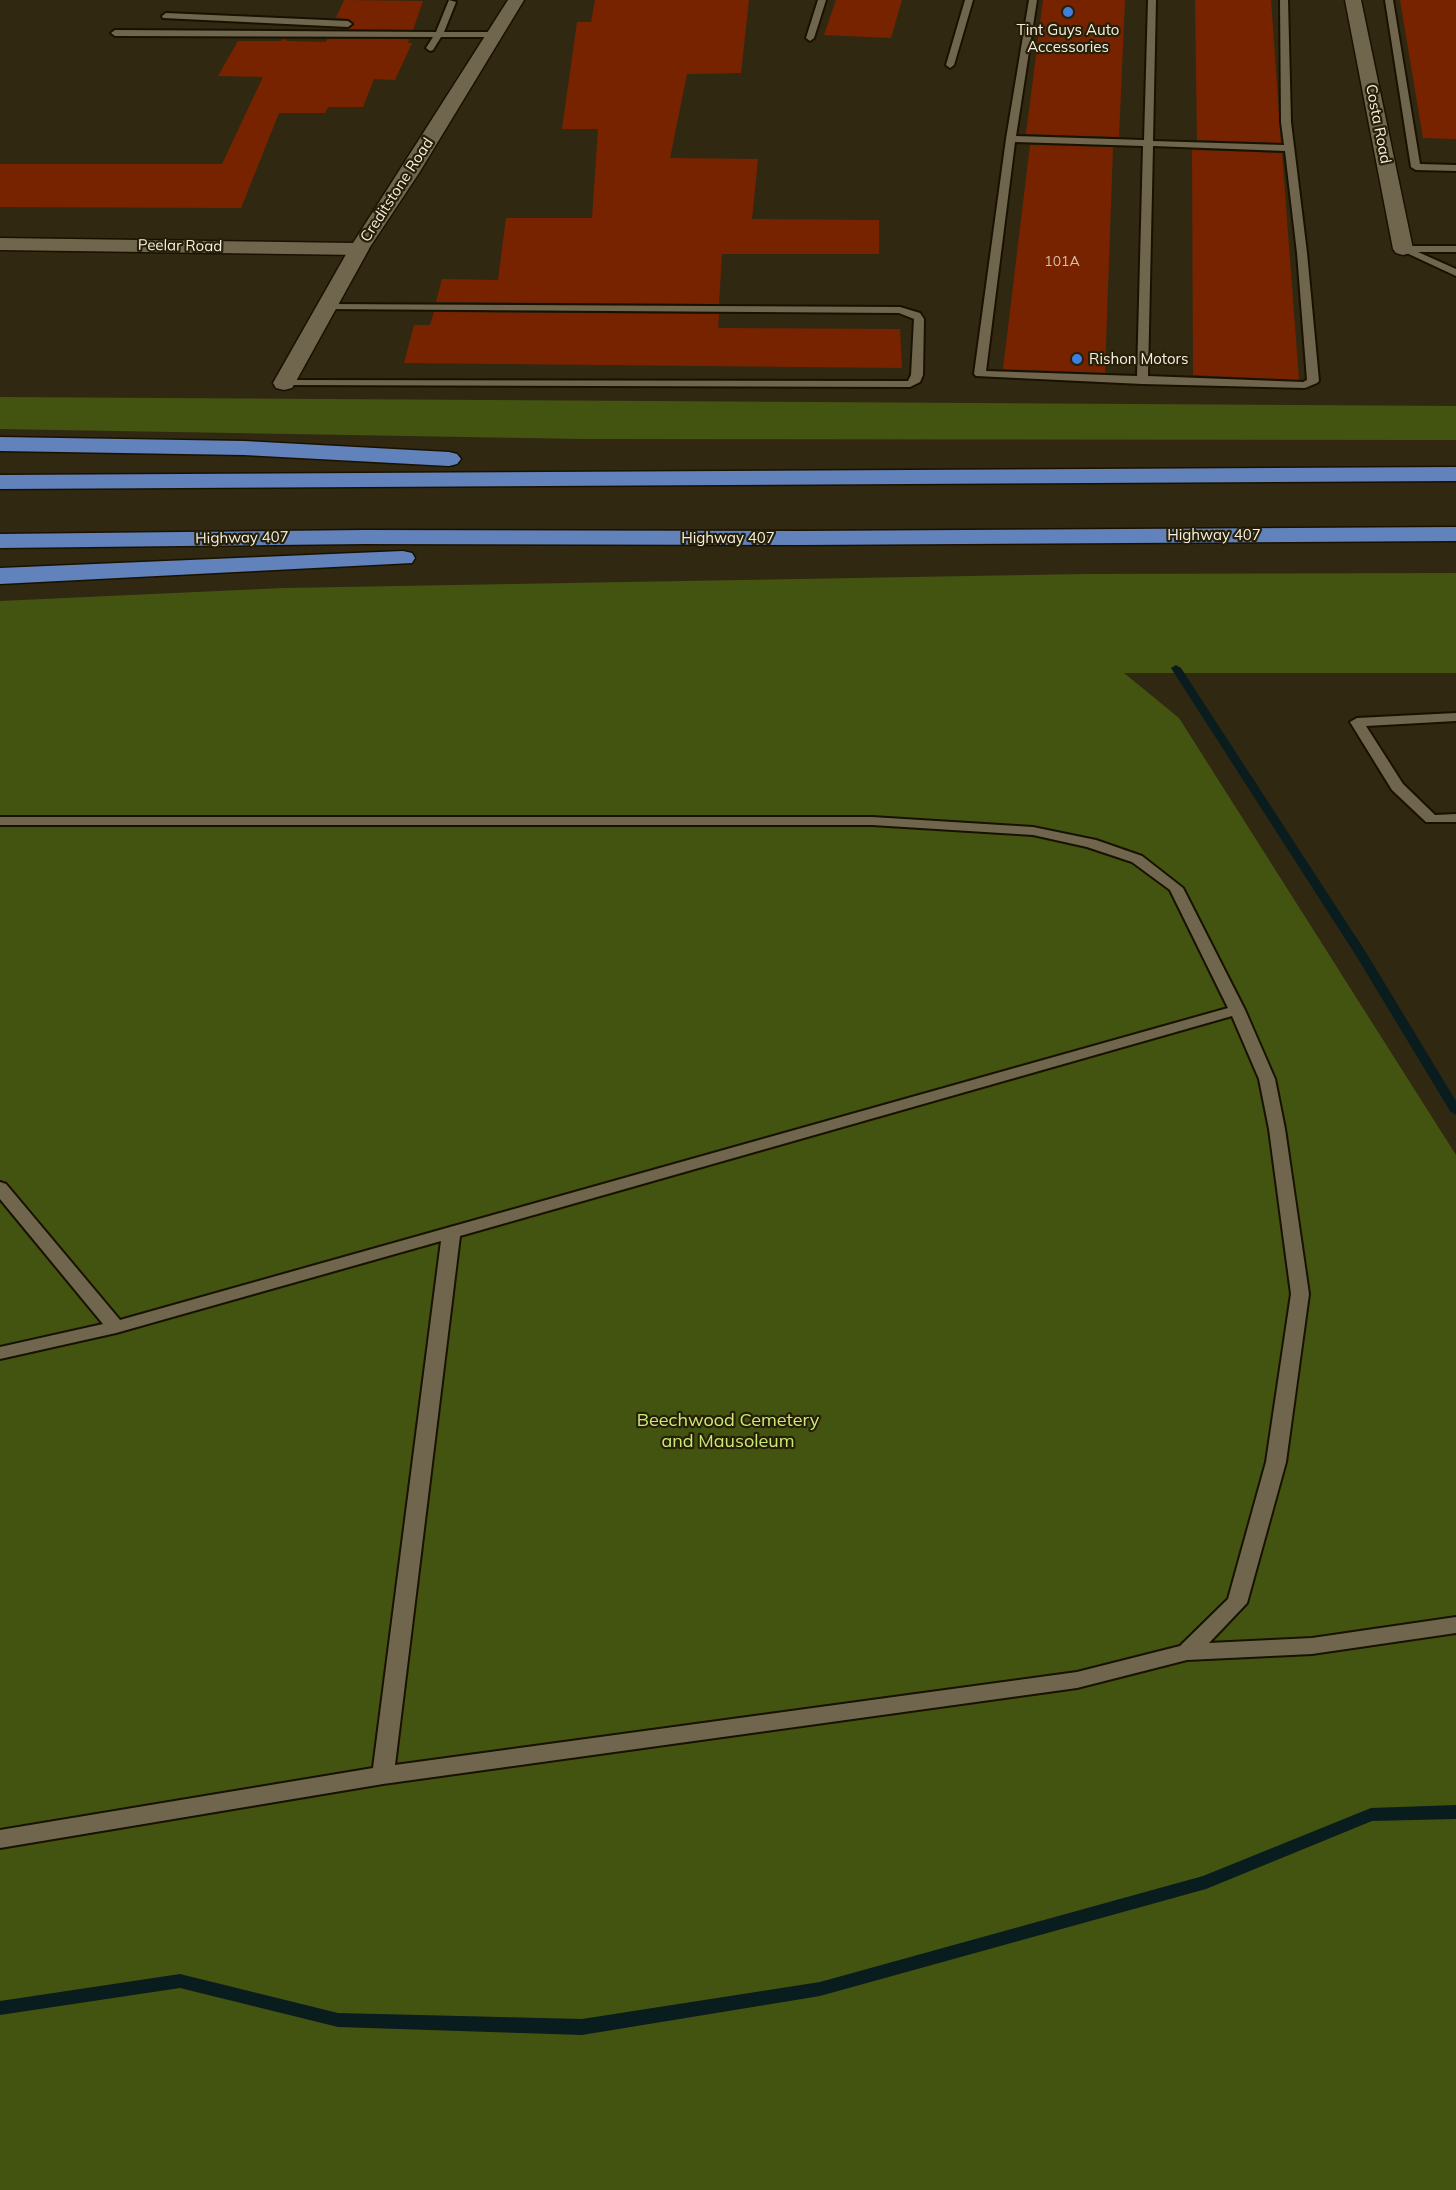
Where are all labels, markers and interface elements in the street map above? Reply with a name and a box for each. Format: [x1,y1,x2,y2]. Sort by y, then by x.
marker: Tint Guys Auto Accessories [1061,5,1075,19]
place label: Tint Guys Auto Accessories [1017,21,1119,56]
street label: Costa Road [1361,83,1395,165]
street label: Creditstone Road [357,135,437,245]
street label: Peelar Road [138,236,222,256]
house number: 101A [1044,254,1080,270]
place label: Rishon Motors [1089,350,1188,368]
marker: Rishon Motors [1070,352,1084,366]
street label: Highway 407 [1167,526,1261,544]
street label: Highway 407 [195,528,289,548]
street label: Highway 407 [681,529,775,547]
park label: Beechwood Cemetery and Mausoleum [637,1410,819,1452]

